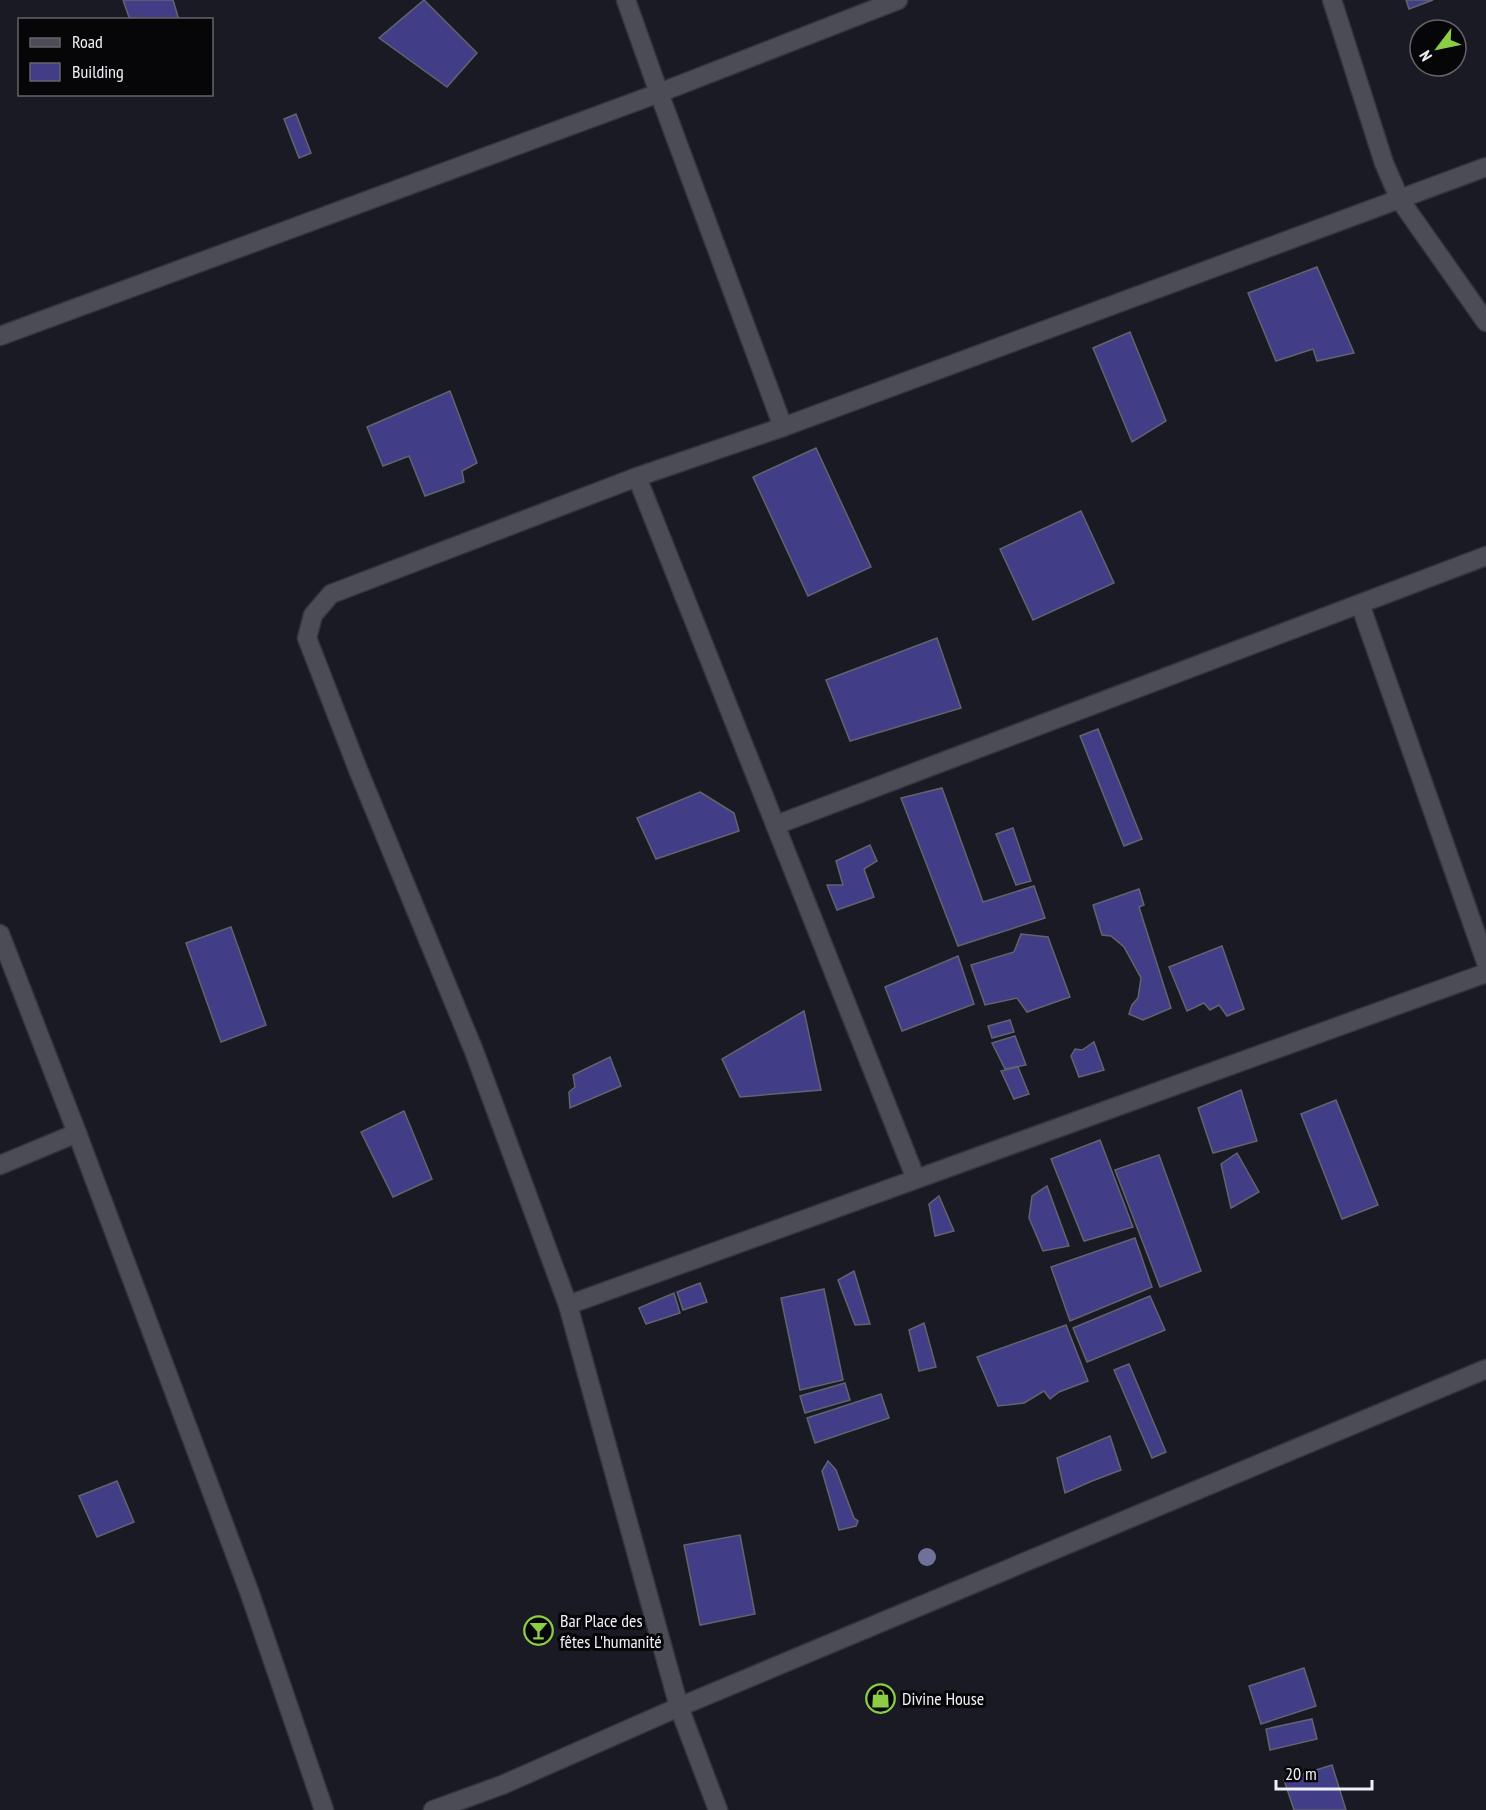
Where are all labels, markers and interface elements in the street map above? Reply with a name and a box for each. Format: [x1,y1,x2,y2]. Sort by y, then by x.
legend [18,18,213,96]
north arrow [1408,18,1468,78]
text: Road [72,30,103,53]
text: N [1415,47,1436,65]
text: Building [72,60,124,83]
place label: Bar Place des fêtes L'humanité [560,1609,662,1653]
bar icon: Bar Place des fêtes L'humanité [523,1614,555,1646]
shop icon: Divine House [865,1682,897,1714]
place label: Divine House [902,1687,984,1710]
scale bar [1276,1753,1372,1791]
text: 20 m [1285,1762,1317,1785]

